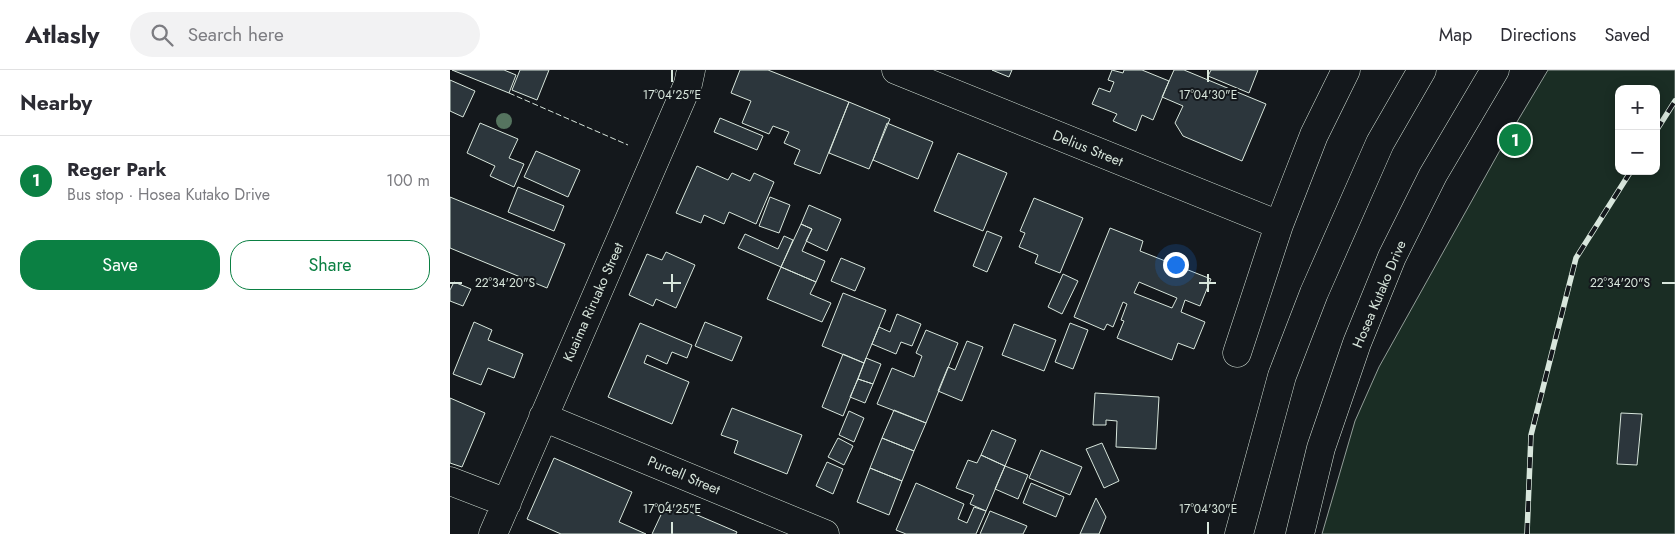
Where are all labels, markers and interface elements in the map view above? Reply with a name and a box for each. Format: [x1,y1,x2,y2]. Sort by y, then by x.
search box [130,12,480,57]
text: Atlasly [25,17,100,52]
icon: search [148,21,176,49]
text: Search here [188,21,284,48]
text: Map [1439,22,1472,48]
text: Directions [1500,22,1576,48]
text: Saved [1604,22,1650,48]
map controls [1615,85,1660,175]
button: + [1615,85,1660,130]
text: 17°04'25"E [643,86,701,104]
text: 17°04'30"E [1179,86,1237,104]
text: Nearby [20,88,92,118]
pin: 1 [1499,121,1531,159]
street label: Delius Street [1050,125,1127,171]
button: − [1615,130,1660,175]
text: Reger Park [67,156,166,183]
text: 1 [32,169,40,192]
text: 100 m [386,169,430,192]
text: Bus stop · Hosea Kutako Drive [67,183,270,206]
street label: Hosea Kutako Drive [1347,237,1411,351]
street label: Kuaima Riruako Street [558,239,629,365]
button: Save [20,240,220,290]
button: Share [230,240,430,290]
your location [1163,252,1189,278]
text: 22°34'20"S [475,274,535,292]
text: 22°34'20"S [1590,274,1650,292]
street label: Purcell Street [645,451,724,500]
text: 17°04'25"E [643,500,701,518]
text: 17°04'30"E [1179,500,1237,518]

